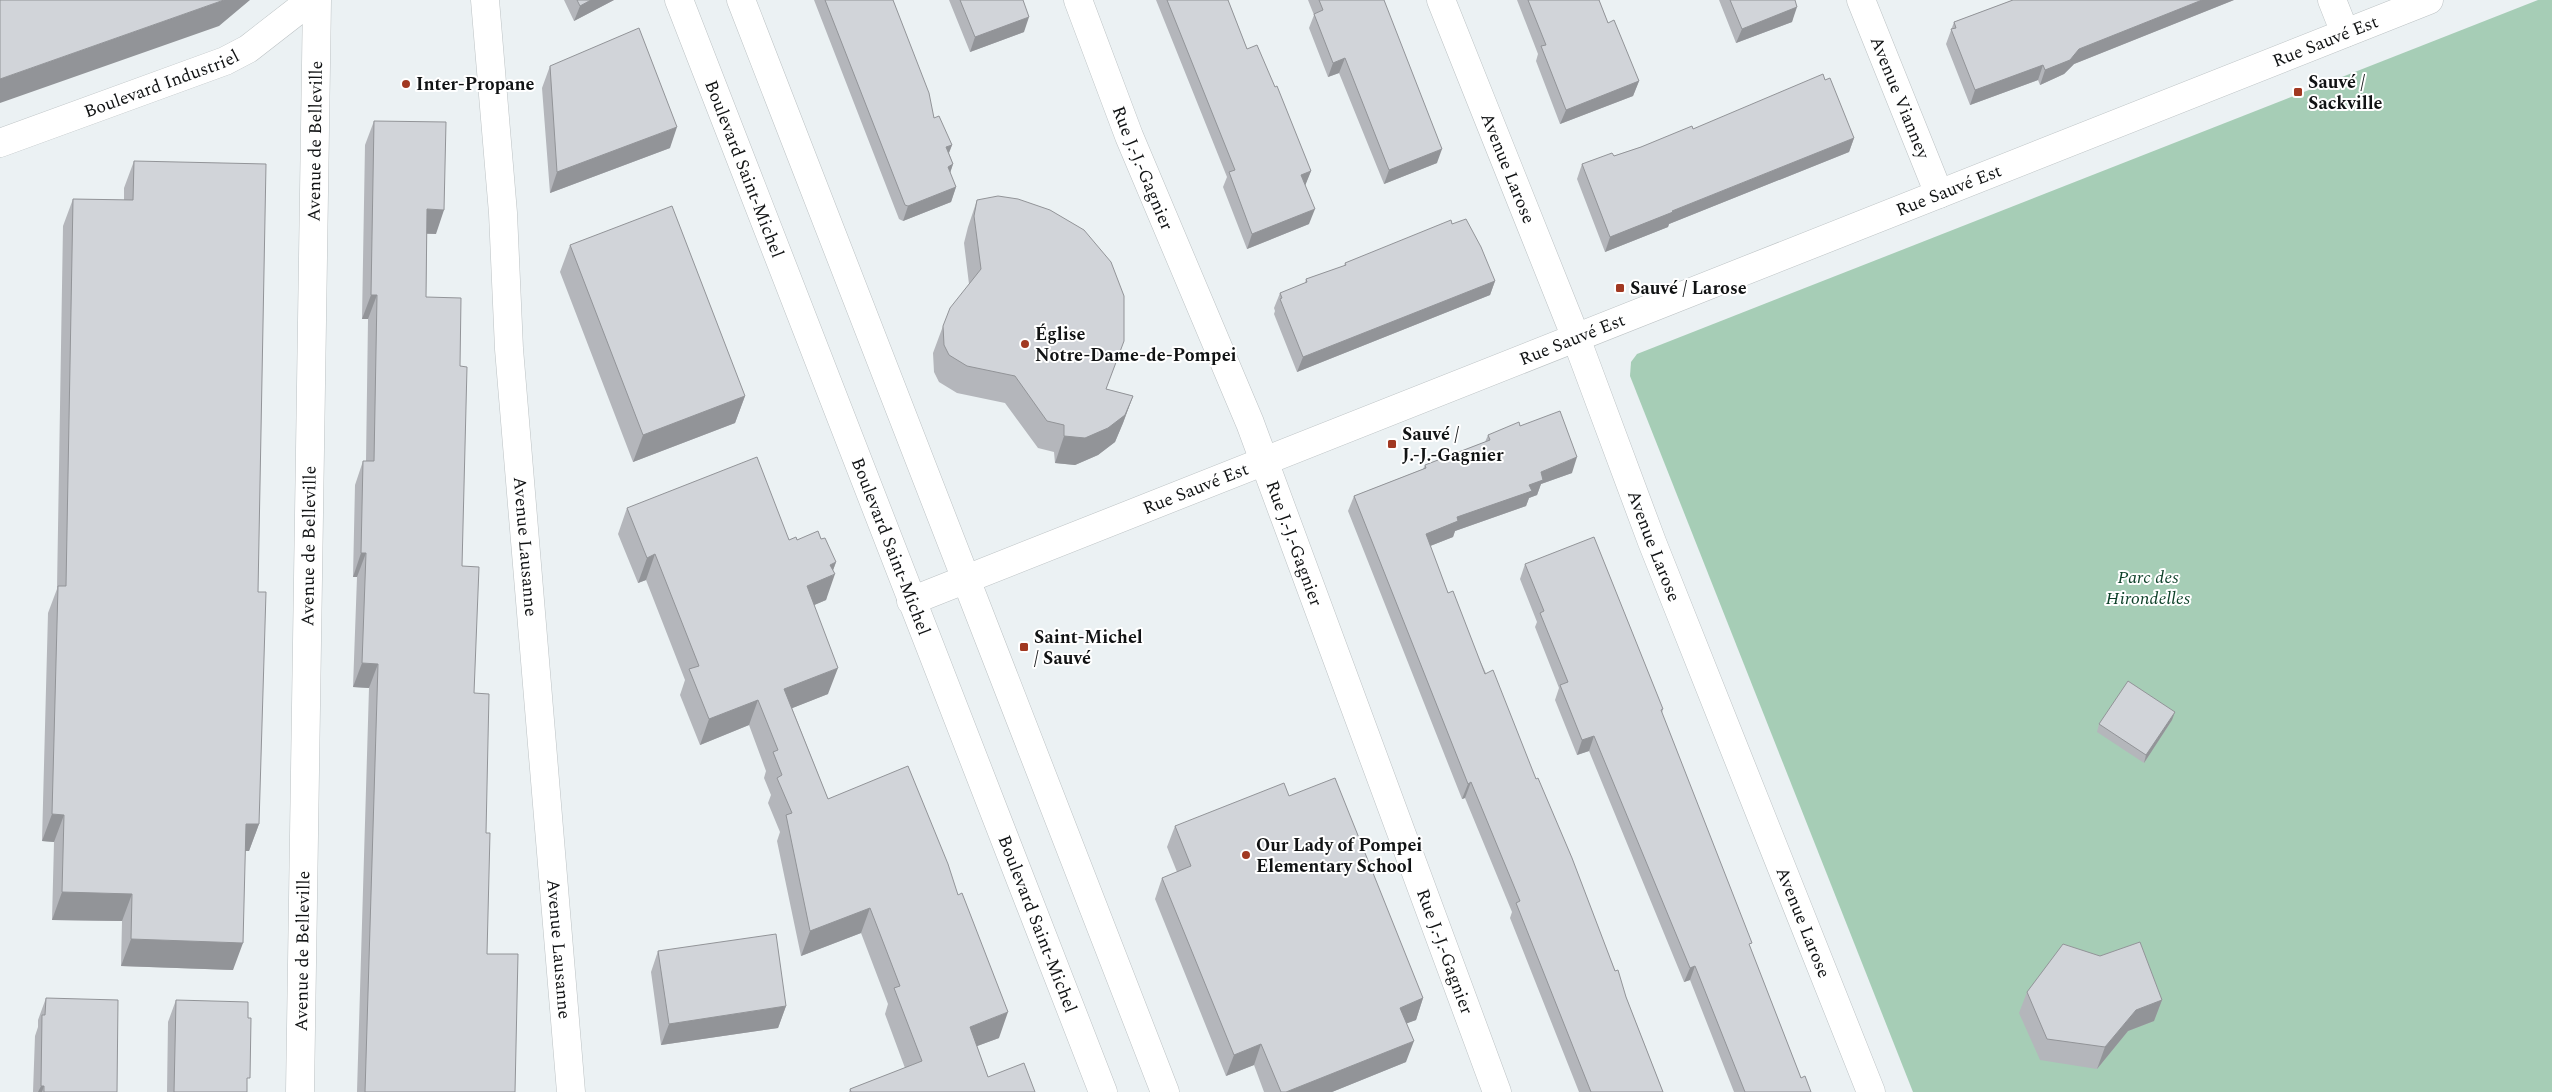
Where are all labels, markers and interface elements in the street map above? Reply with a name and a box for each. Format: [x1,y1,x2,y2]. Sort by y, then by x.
street label: Rue Sauvé Est [2268,8,2382,75]
street label: Avenue Vianney [1863,32,1937,164]
street label: Boulevard Industriel [80,43,244,125]
street label: Avenue de Belleville [301,60,330,222]
place label: Sauvé / Sackville [2308,69,2383,117]
place label: Inter-Propane [416,71,535,98]
street label: Boulevard Saint-Michel [697,76,791,262]
marker: Inter-Propane [400,78,412,90]
marker: Sauvé / Sackville [2292,86,2304,98]
street label: Rue J.-J.-Gagnier [1105,102,1180,234]
street label: Avenue Larose [1473,109,1542,228]
street label: Rue Sauvé Est [1892,158,2006,224]
place label: Sauvé / Larose [1630,275,1747,302]
marker: Sauvé / Larose [1614,282,1626,294]
street label: Rue Sauvé Est [1515,307,1629,373]
place label: Église Notre-Dame-de-Pompei [1035,321,1237,369]
marker: Église Notre-Dame-de-Pompei [1019,338,1031,350]
place label: Sauvé / J.-J.-Gagnier [1402,421,1504,469]
marker: Sauvé / J.-J.-Gagnier [1386,438,1398,450]
street label: Boulevard Saint-Michel [844,454,937,639]
street label: Rue Sauvé Est [1139,456,1253,522]
street label: Avenue de Belleville [294,465,324,627]
street label: Avenue Lausanne [506,475,544,618]
street label: Rue J.-J.-Gagnier [1258,477,1330,610]
street label: Avenue Larose [1620,486,1687,606]
park label: Parc des Hirondelles [2106,564,2191,612]
place label: Saint-Michel / Sauvé [1034,624,1143,672]
marker: Saint-Michel / Sauvé [1018,641,1030,653]
street label: Boulevard Saint-Michel [990,831,1084,1017]
place label: Our Lady of Pompei Elementary School [1256,832,1422,880]
marker: Our Lady of Pompei Elementary School [1240,849,1252,861]
street label: Avenue Larose [1769,863,1837,982]
street label: Avenue de Belleville [288,870,317,1032]
street label: Avenue Lausanne [539,878,578,1020]
street label: Rue J.-J.-Gagnier [1409,885,1480,1018]

